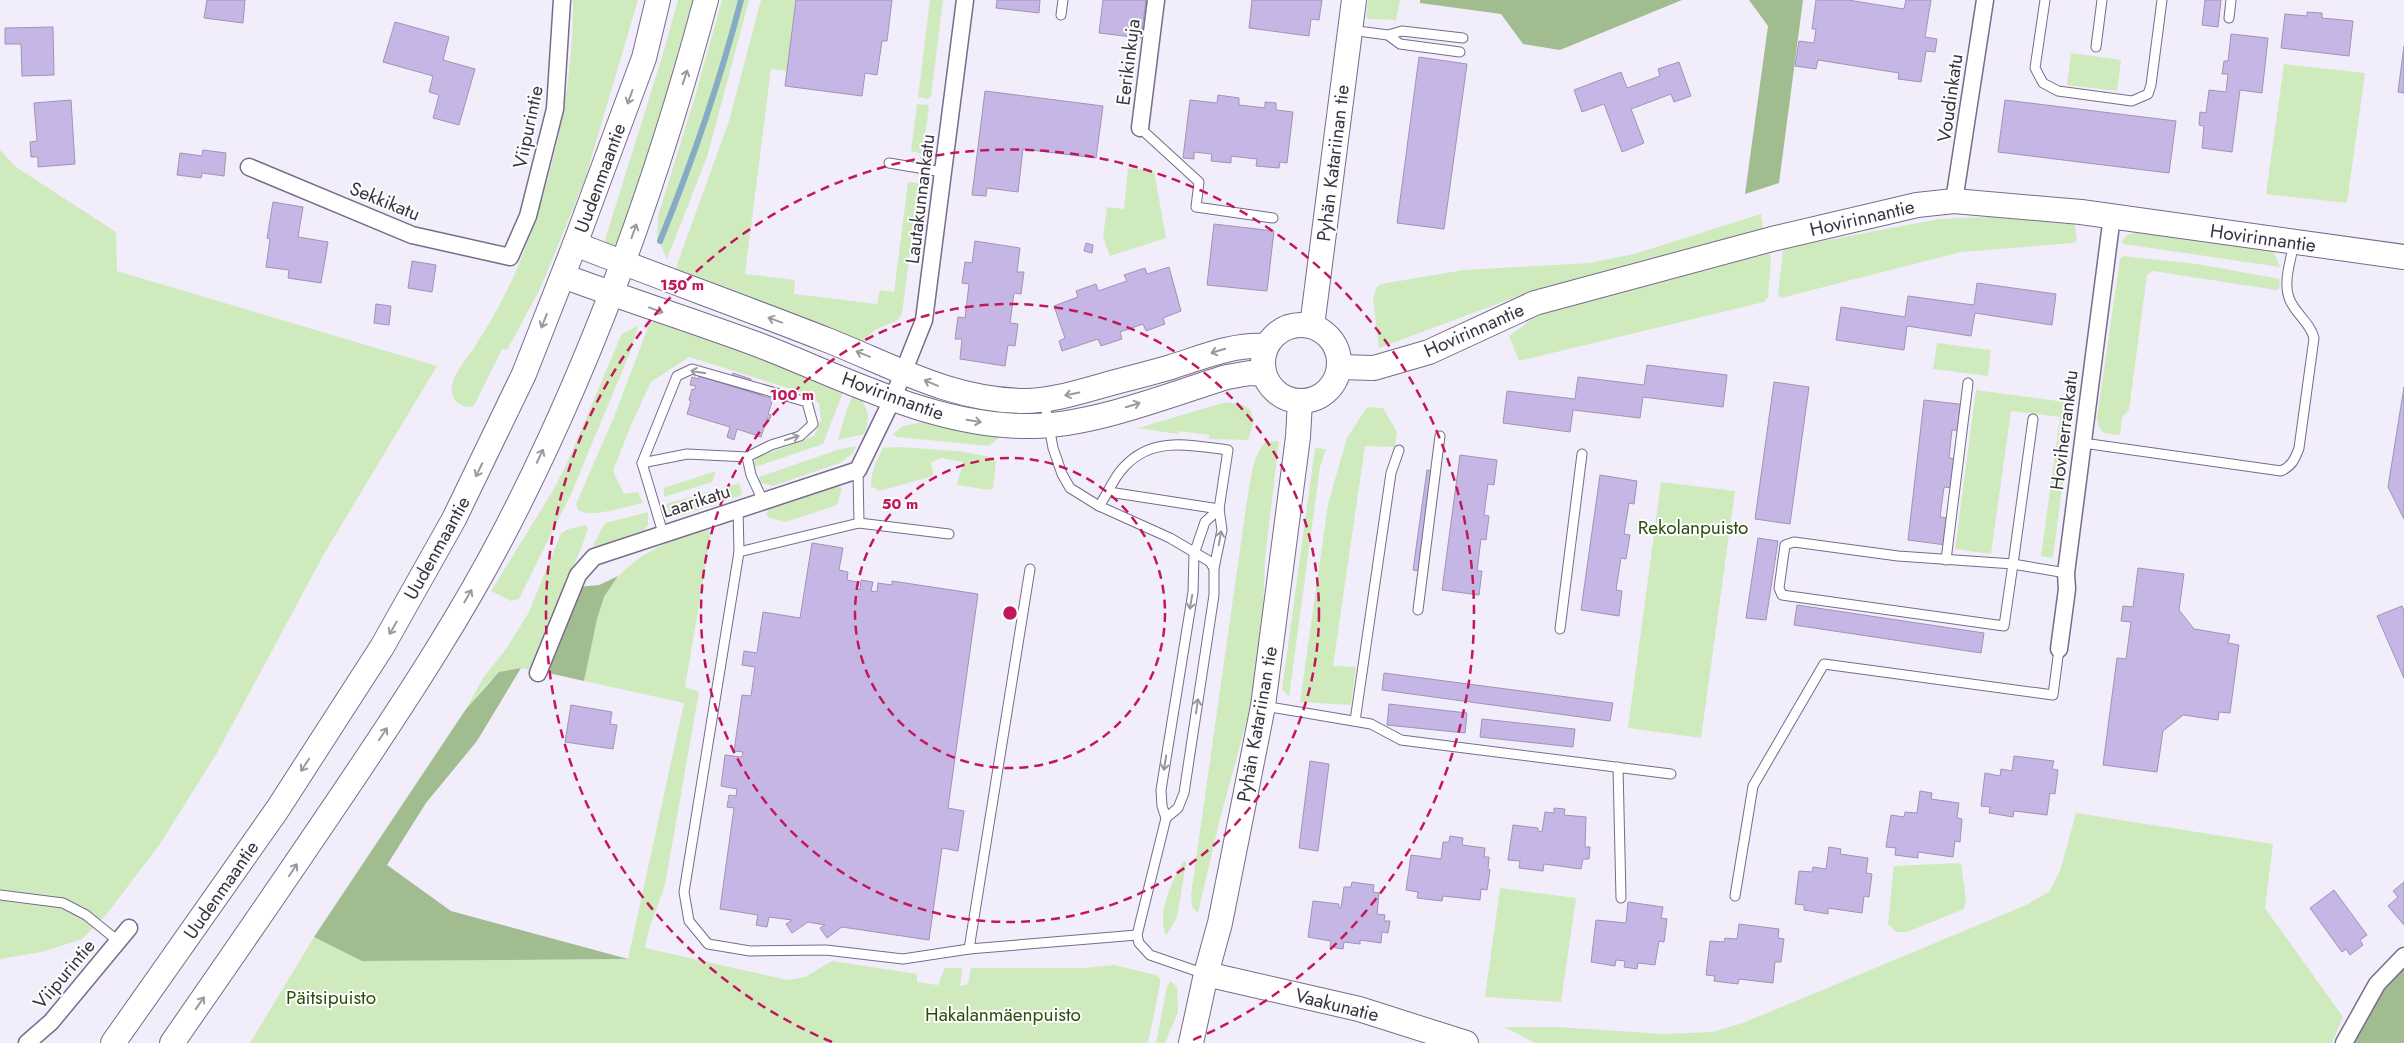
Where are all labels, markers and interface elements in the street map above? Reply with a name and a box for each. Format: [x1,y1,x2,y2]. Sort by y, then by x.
street label: Eerikinkuja [1109,17,1147,107]
street label: Voudinkatu [1930,52,1970,144]
one-way arrow [680,69,690,85]
street label: Viipurintie [506,83,550,171]
street label: Pyhän Katariinan tie [1310,83,1356,243]
one-way arrow [625,89,634,104]
street label: Uudenmaantie [568,119,632,237]
street label: Lautakunnankatu [899,133,941,265]
street label: Sekkikatu [346,175,424,227]
street label: Hovirinnantie [1807,193,1917,243]
street label: Hovirinnantie [2208,217,2318,259]
one-way arrow [630,224,639,240]
text: 150 m [660,274,704,296]
street label: Hovirinnantie [1420,296,1528,364]
one-way arrow [648,306,664,315]
one-way arrow [539,314,548,329]
one-way arrow [768,315,783,324]
one-way arrow [1210,347,1226,357]
one-way arrow [856,349,871,358]
street label: Hovirinnantie [838,365,948,427]
one-way arrow [690,367,706,377]
street label: Hoviherrankatu [2043,368,2085,492]
one-way arrow [924,378,939,388]
text: 100 m [770,384,814,406]
one-way arrow [1064,390,1080,399]
one-way arrow [1125,400,1141,410]
one-way arrow [965,416,981,426]
one-way arrow [784,433,800,443]
one-way arrow [536,449,545,464]
one-way arrow [473,462,483,477]
street label: Laarikatu [658,477,734,525]
street label: Uudenmaantie [397,491,477,605]
text: 50 m [882,493,918,515]
park label: Rekolanpuisto [1638,514,1748,541]
one-way arrow [1216,531,1226,547]
one-way arrow [463,589,473,603]
one-way arrow [1186,594,1196,610]
centre of rings [1001,604,1019,622]
one-way arrow [388,620,397,635]
street label: Pyhän Katariinan tie [1230,644,1284,804]
one-way arrow [1192,699,1202,715]
one-way arrow [377,727,388,741]
one-way arrow [1160,754,1170,770]
one-way arrow [300,758,311,772]
street label: Uudenmaantie [177,835,265,945]
one-way arrow [288,863,298,877]
street label: Viipurintie [27,933,101,1015]
street label: Vaakunatie [1292,982,1382,1028]
park label: Päitsipuisto [286,984,376,1011]
one-way arrow [195,996,205,1010]
park label: Hakalanmäenpuisto [925,1001,1081,1028]

